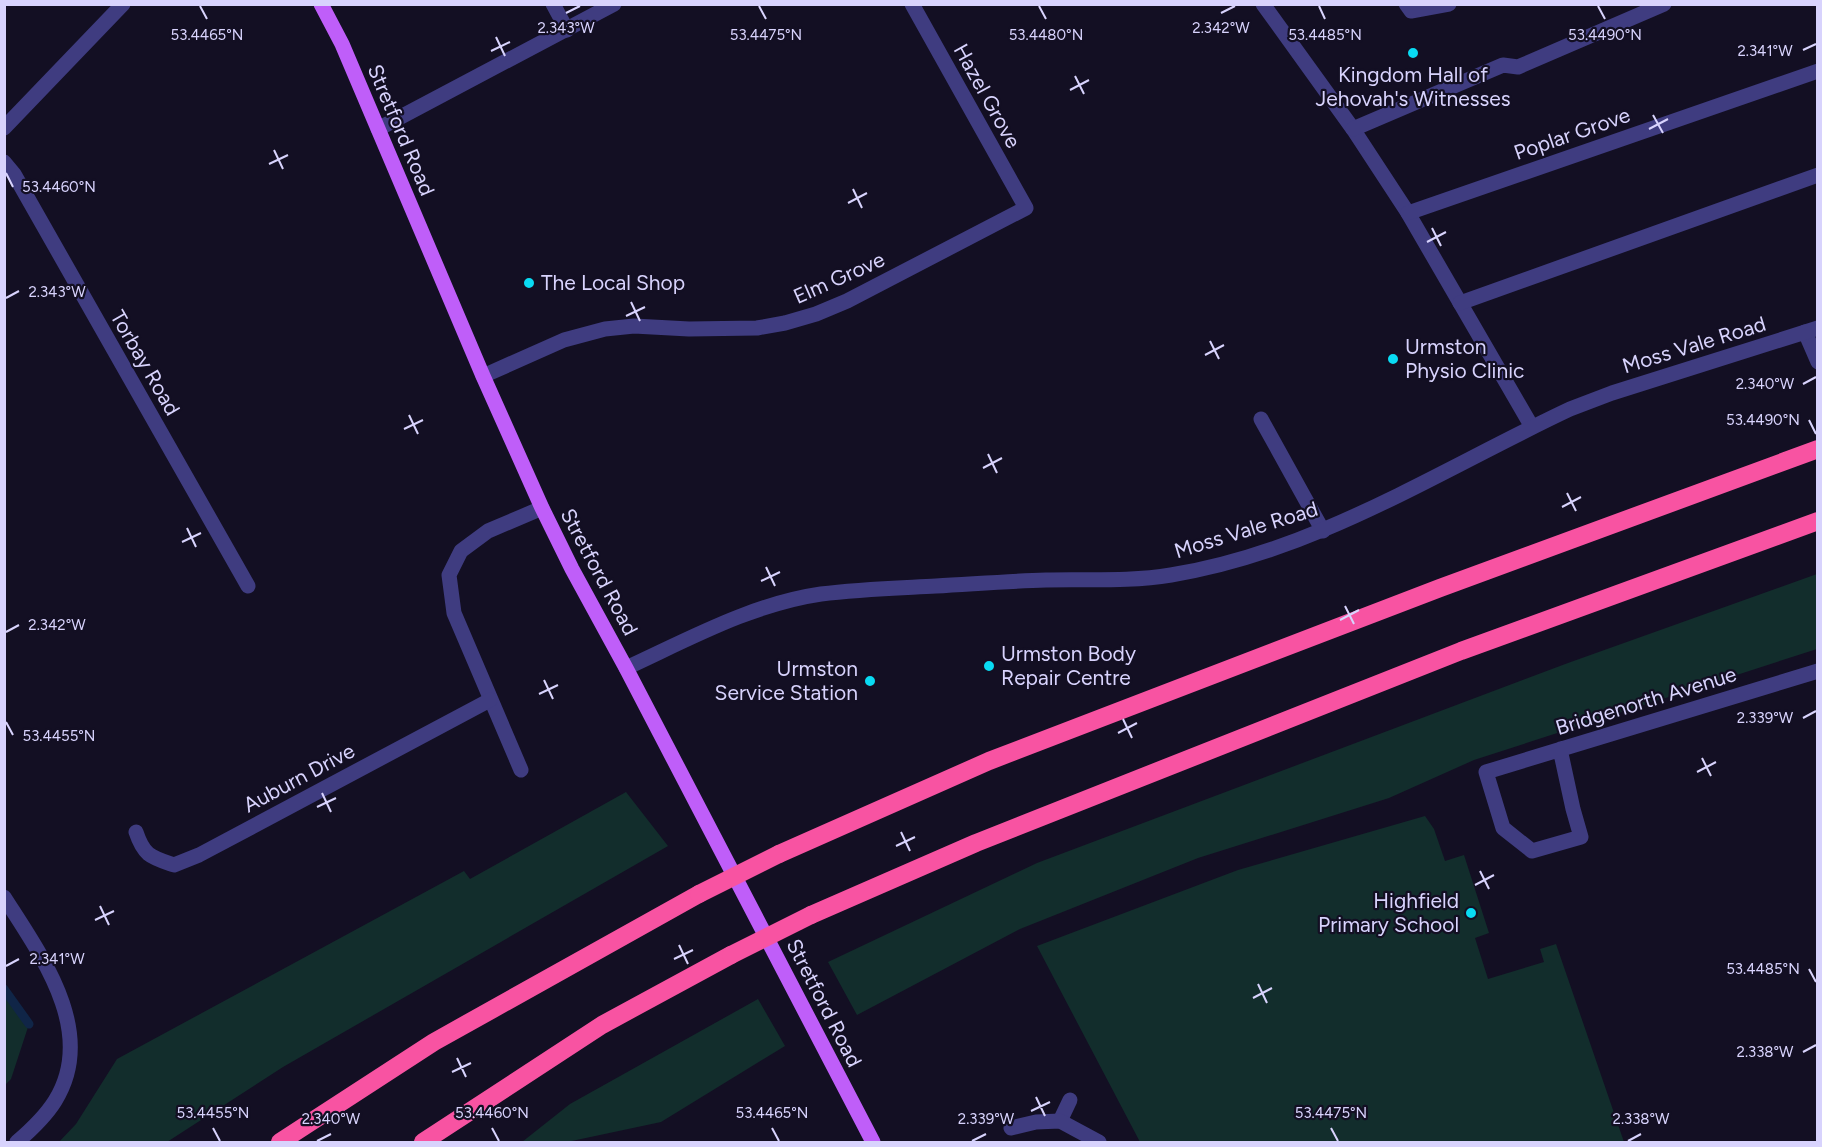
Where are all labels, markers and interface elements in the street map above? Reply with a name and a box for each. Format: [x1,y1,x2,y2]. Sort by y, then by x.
text: 2.343°W [537,19,595,37]
text: 2.342°W [1192,19,1250,37]
text: 53.4465°N [171,26,243,44]
text: 53.4475°N [730,26,802,44]
text: 53.4480°N [1009,26,1083,44]
text: 53.4485°N [1288,26,1362,44]
text: 53.4490°N [1568,26,1642,44]
street label: Hazel Grove [949,39,1026,152]
text: 2.341°W [1737,42,1793,60]
marker: Kingdom Hall of Jehovah's Witnesses [1406,46,1420,60]
street label: Stretford Road [363,60,440,199]
place label: Kingdom Hall of Jehovah's Witnesses [1315,62,1511,111]
street label: Poplar Grove [1510,102,1633,165]
text: 53.4460°N [22,178,96,196]
street label: Elm Grove [789,246,888,309]
place label: The Local Shop [541,270,685,295]
marker: The Local Shop [522,276,536,290]
text: 2.343°W [28,283,86,301]
street label: Torbay Road [105,306,186,420]
street label: Moss Vale Road [1619,311,1769,378]
place label: Urmston Physio Clinic [1405,334,1524,383]
marker: Urmston Physio Clinic [1386,352,1400,366]
text: 2.340°W [1736,375,1795,393]
text: 53.4490°N [1726,411,1800,429]
street label: Moss Vale Road [1171,496,1321,563]
street label: Stretford Road [556,504,643,640]
text: 2.342°W [28,616,86,634]
place label: Urmston Body Repair Centre [1001,641,1136,690]
place label: Urmston Service Station [715,656,858,705]
marker: Urmston Body Repair Centre [982,659,996,673]
street label: Bridgenorth Avenue [1552,661,1739,740]
marker: Urmston Service Station [863,674,877,688]
text: 2.339°W [1737,709,1794,727]
text: 53.4455°N [23,727,95,745]
street label: Auburn Drive [239,738,359,817]
place label: Highfield Primary School [1318,888,1459,937]
marker: Highfield Primary School [1464,906,1478,920]
street label: Stretford Road [781,935,867,1071]
text: 2.341°W [29,950,85,968]
text: 53.4485°N [1726,960,1800,978]
text: 2.338°W [1737,1043,1794,1061]
text: 53.4455°N [177,1104,249,1122]
text: 53.4460°N [455,1104,529,1122]
text: 53.4465°N [736,1104,808,1122]
text: 53.4475°N [1295,1104,1367,1122]
text: 2.340°W [302,1110,361,1128]
text: 2.339°W [958,1110,1015,1128]
text: 2.338°W [1613,1110,1670,1128]

